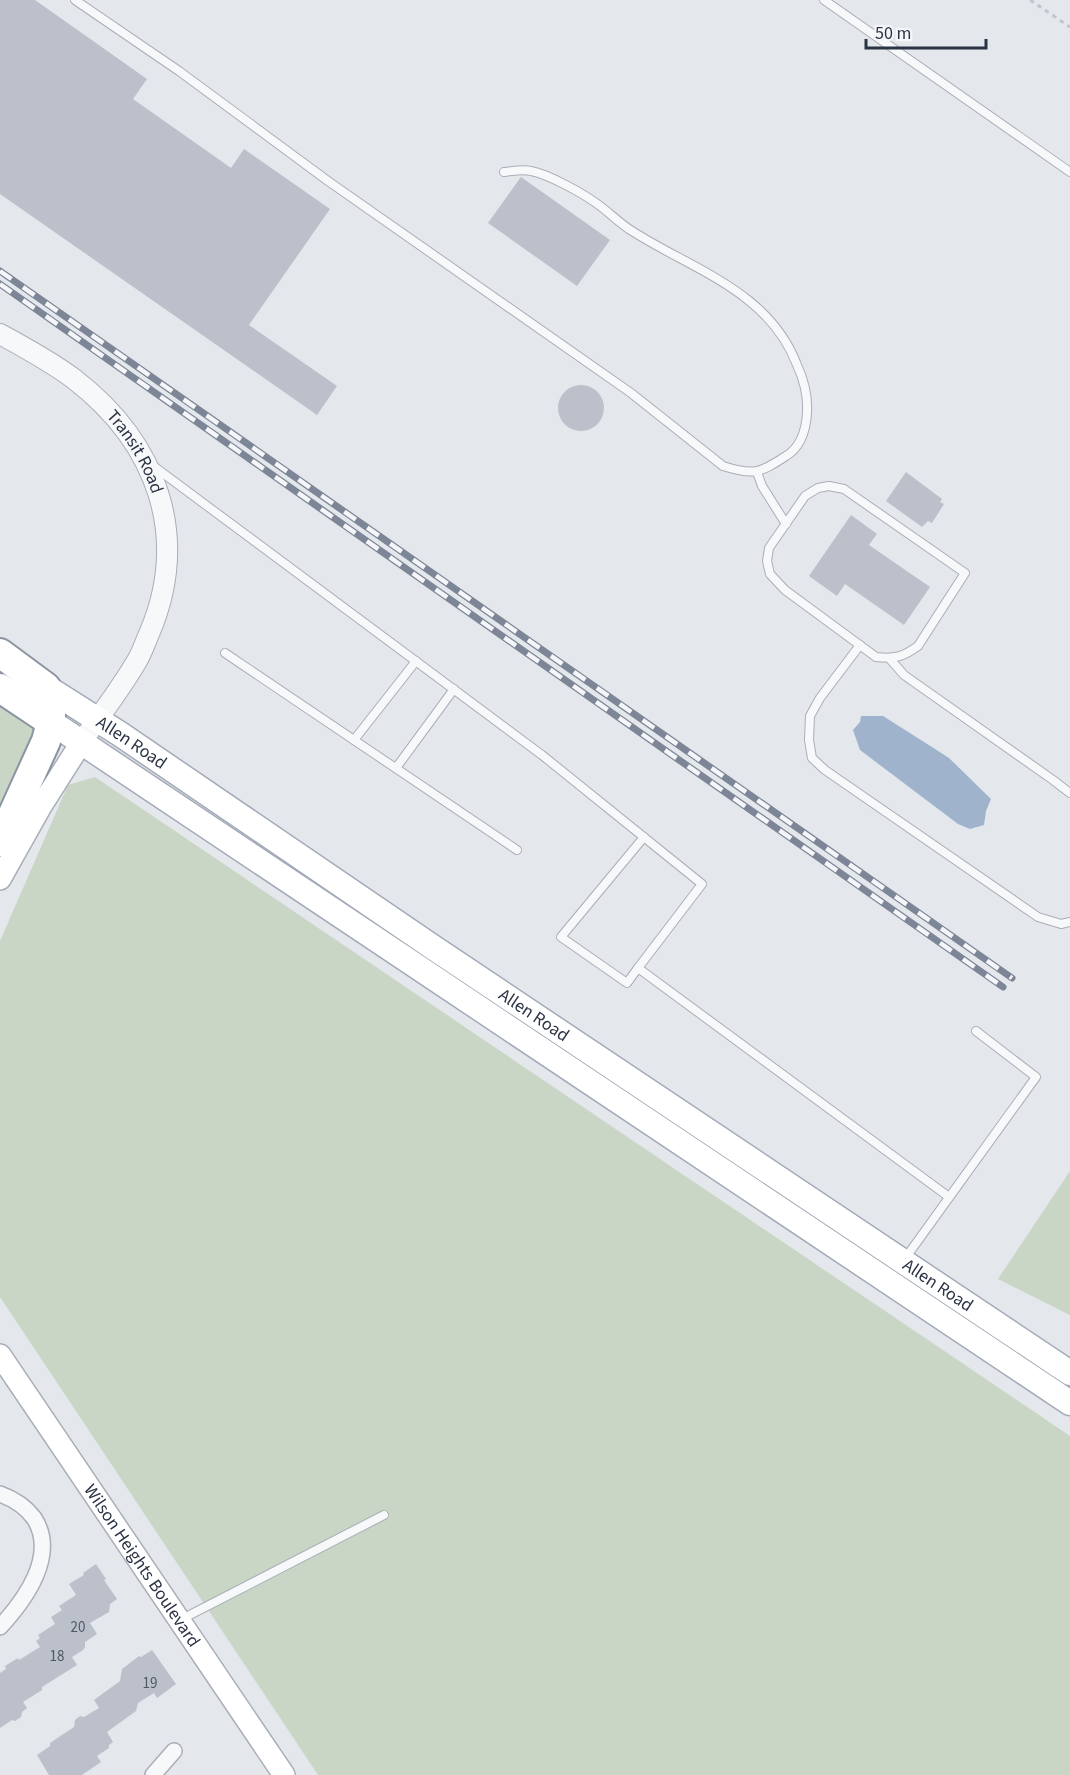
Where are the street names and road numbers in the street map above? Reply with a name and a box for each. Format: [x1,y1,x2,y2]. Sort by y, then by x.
street label: Transit Road [101,404,169,497]
street label: Allen Road [91,710,172,775]
street label: Allen Road [494,983,574,1048]
street label: Allen Road [898,1253,978,1318]
street label: Wilson Heights Boulevard [78,1479,206,1652]

